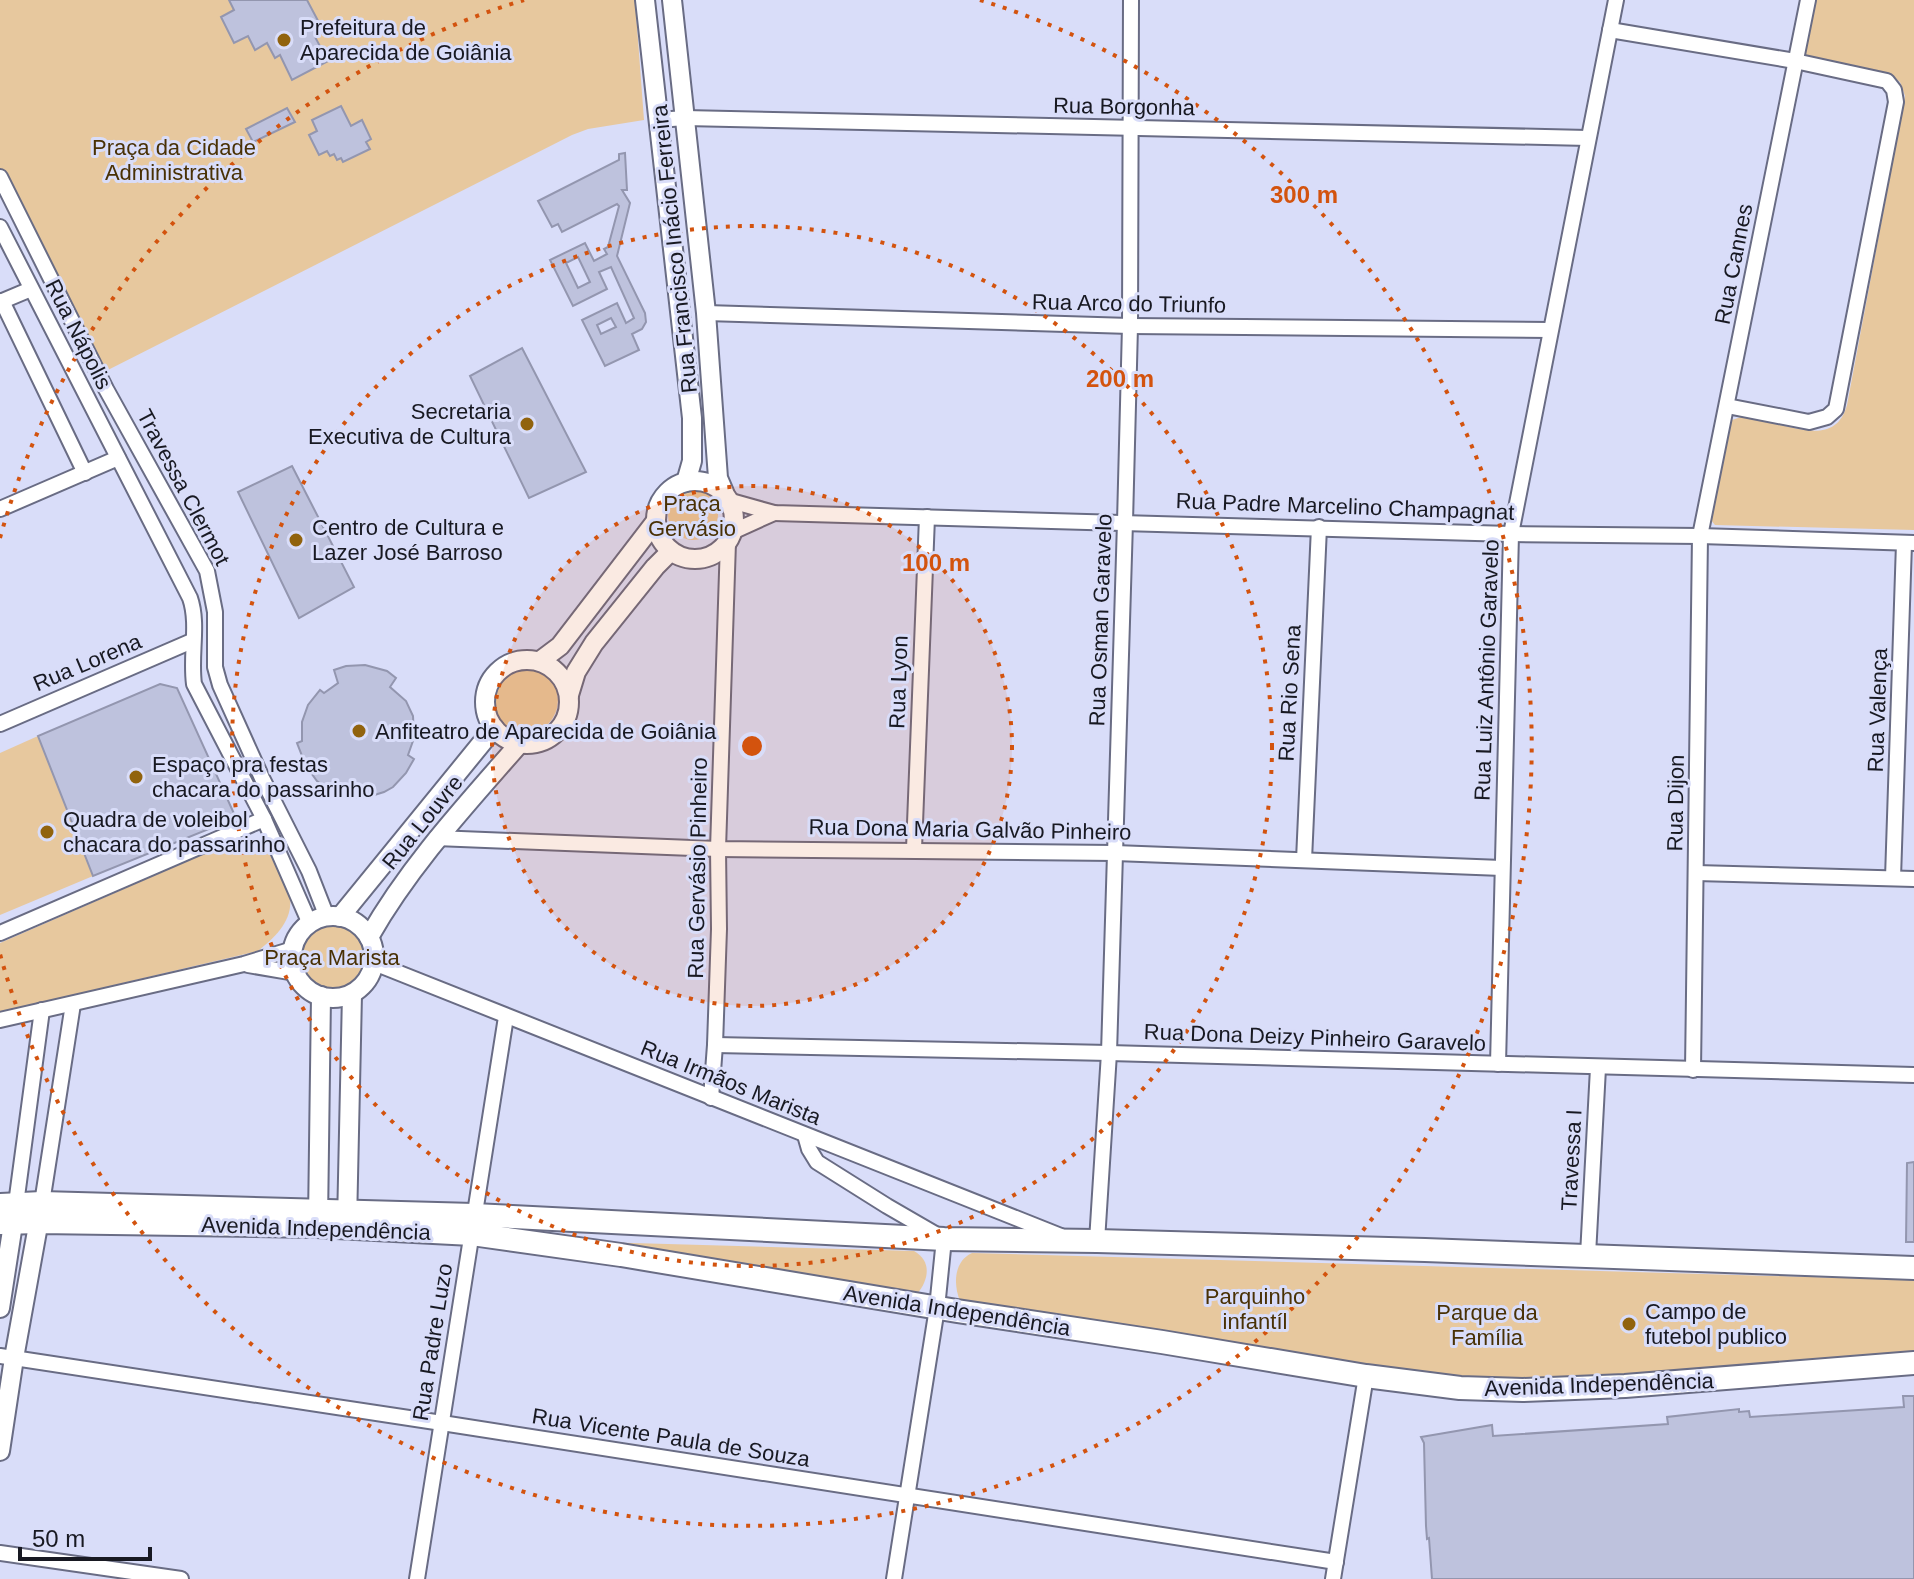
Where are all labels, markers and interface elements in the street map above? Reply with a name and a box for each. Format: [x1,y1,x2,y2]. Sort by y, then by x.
place label: Prefeitura de Aparecida de Goiânia [300,15,512,65]
marker: Prefeitura de Aparecida de Goiânia [275,31,293,49]
street label: Rua Borgonha [1053,93,1196,120]
street label: Rua Francisco Inácio Ferreira [647,103,702,394]
park label: Praça da Cidade Administrativa [92,135,256,185]
text: 300 m [1270,181,1338,208]
street label: Rua Cannes [1710,202,1757,327]
street label: Rua Nápolis [40,275,117,393]
street label: Rua Arco do Triunfo [1032,289,1226,318]
text: 200 m [1086,365,1154,392]
place label: Secretaria Executiva de Cultura [308,399,512,449]
street label: Travessa Clermot [132,405,235,569]
marker: Secretaria Executiva de Cultura [518,415,536,433]
street label: Rua Padre Marcelino Champagnat [1175,488,1515,525]
park label: Praça Gervásio [648,491,736,541]
street label: Rua Osman Garavelo [1084,513,1117,727]
place label: Centro de Cultura e Lazer José Barroso [312,515,504,565]
marker: Centro de Cultura e Lazer José Barroso [287,531,305,549]
street label: Rua Luiz Antônio Garavelo [1469,539,1504,801]
text: 100 m [902,549,970,576]
street label: Rua Rio Sena [1273,623,1306,762]
street label: Rua Lorena [29,628,146,696]
street label: Rua Lyon [884,635,913,729]
street label: Rua Valença [1863,647,1892,773]
place label: Anfiteatro de Aparecida de Goiânia [375,719,717,744]
marker: Anfiteatro de Aparecida de Goiânia [350,722,368,740]
centre of rings [738,732,766,760]
place label: Espaço pra festas chacara do passarinho [152,752,375,802]
street label: Rua Dijon [1662,754,1689,852]
street label: Rua Gervásio Pinheiro [683,757,712,979]
marker: Espaço pra festas chacara do passarinho [127,768,145,786]
street label: Rua Louvre [377,770,468,874]
place label: Quadra de voleibol chacara do passarinho [63,807,286,857]
street label: Rua Dona Maria Galvão Pinheiro [808,814,1132,845]
marker: Quadra de voleibol chacara do passarinho [38,823,56,841]
park label: Praça Marista [264,945,401,970]
street label: Rua Dona Deizy Pinheiro Garavelo [1143,1019,1487,1056]
street label: Rua Irmãos Marista [637,1035,825,1130]
street label: Travessa I [1556,1108,1587,1212]
street label: Avenida Independência [201,1212,432,1245]
street label: Rua Padre Luzo [408,1262,457,1423]
street label: Avenida Independência [842,1280,1073,1341]
park label: Parquinho infantíl [1205,1284,1305,1334]
place label: Campo de futebol publico [1645,1299,1787,1349]
park label: Parque da Família [1436,1300,1539,1350]
marker: Campo de futebol publico [1620,1315,1638,1333]
street label: Avenida Independência [1484,1368,1715,1401]
street label: Rua Vicente Paula de Souza [530,1403,812,1472]
scale bar [20,1511,150,1561]
text: 50 m [32,1525,85,1552]

